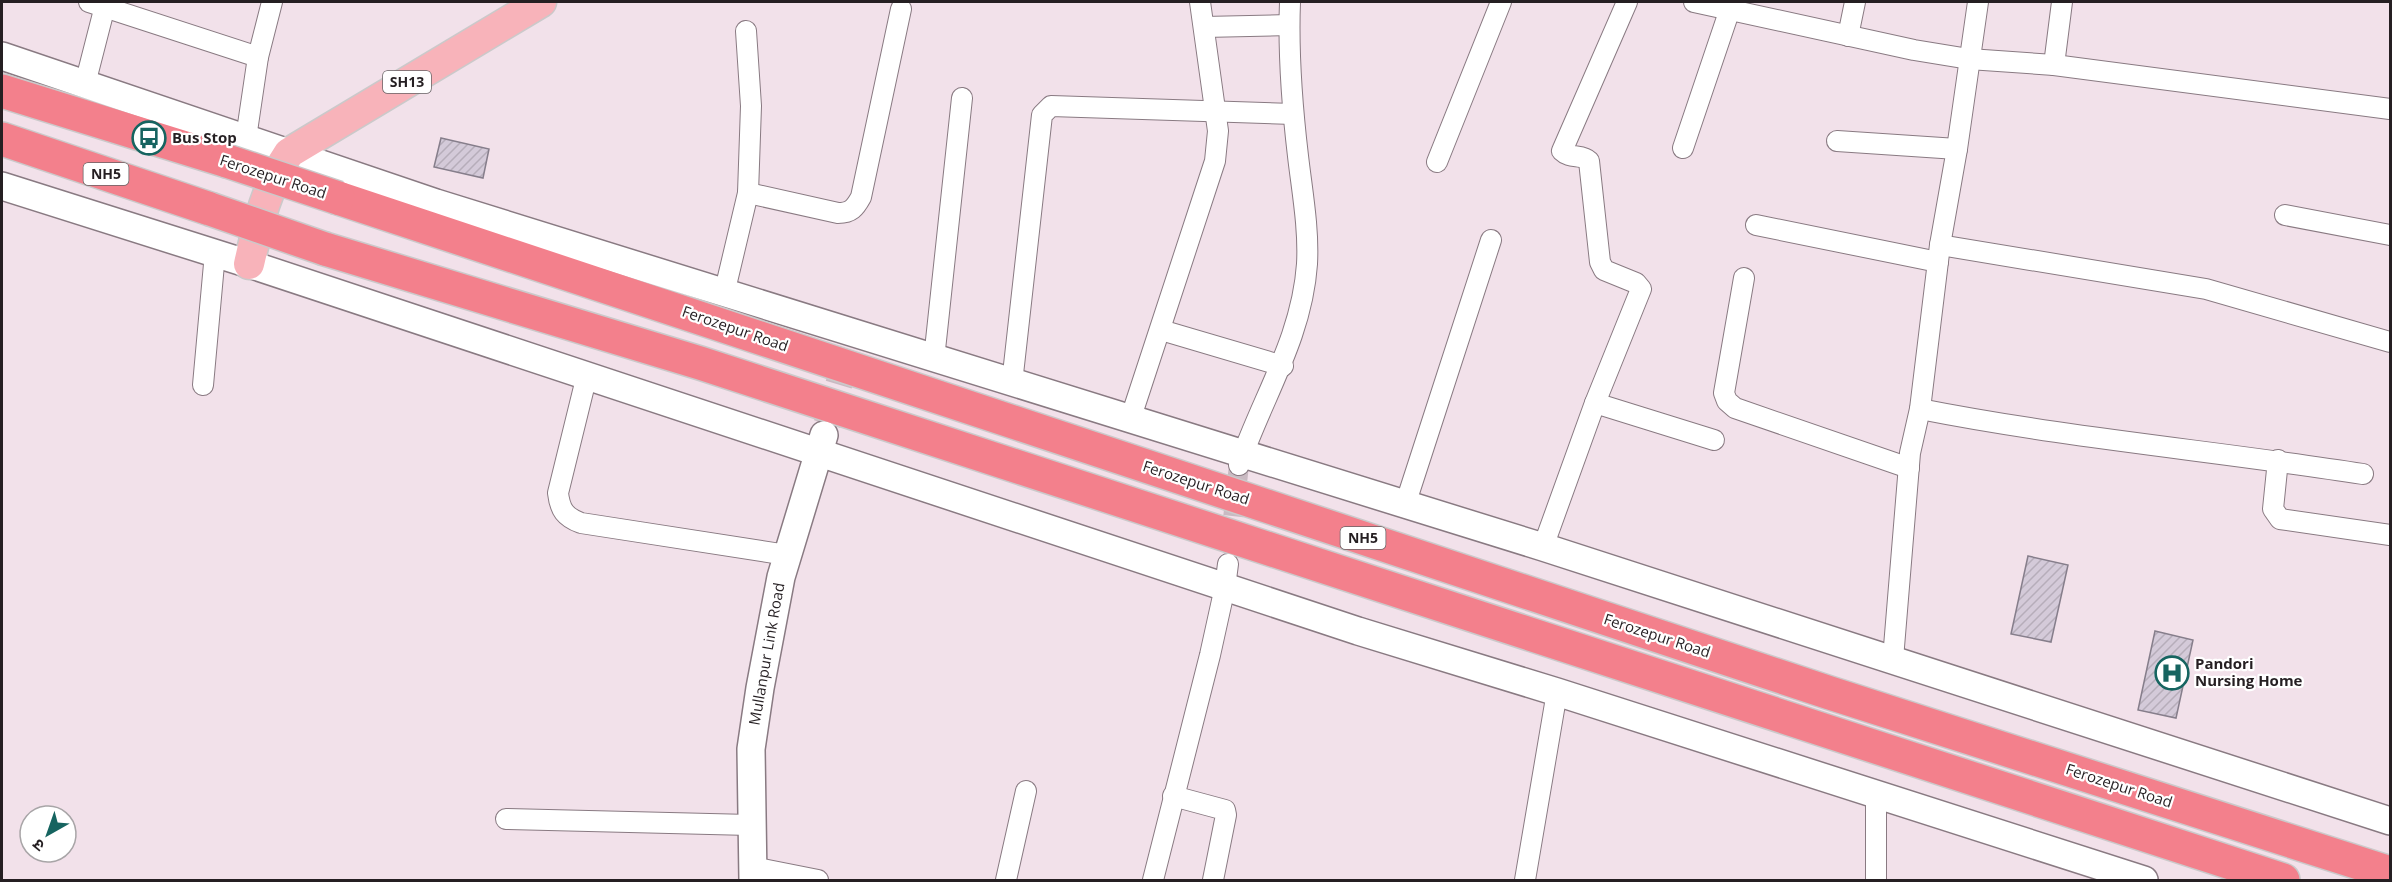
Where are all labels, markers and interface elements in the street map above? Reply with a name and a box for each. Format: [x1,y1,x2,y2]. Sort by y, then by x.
road number: SH13 [383,71,431,93]
bus stop icon: Bus Stop [131,120,167,156]
place label: Bus Stop [172,127,237,147]
street label: Ferozepur Road [217,149,329,203]
road number: NH5 [84,163,128,185]
street label: Ferozepur Road [680,301,791,356]
street label: Ferozepur Road [1140,455,1252,509]
road number: NH5 [1340,527,1386,549]
street label: Mullanpur Link Road [744,581,788,727]
street label: Ferozepur Road [1601,608,1713,662]
place label: Pandori Nursing Home [2195,653,2303,690]
hospital icon: Pandori Nursing Home [2154,655,2190,691]
street label: Ferozepur Road [2063,758,2175,812]
north arrow [18,804,78,864]
text: उ [27,834,49,857]

